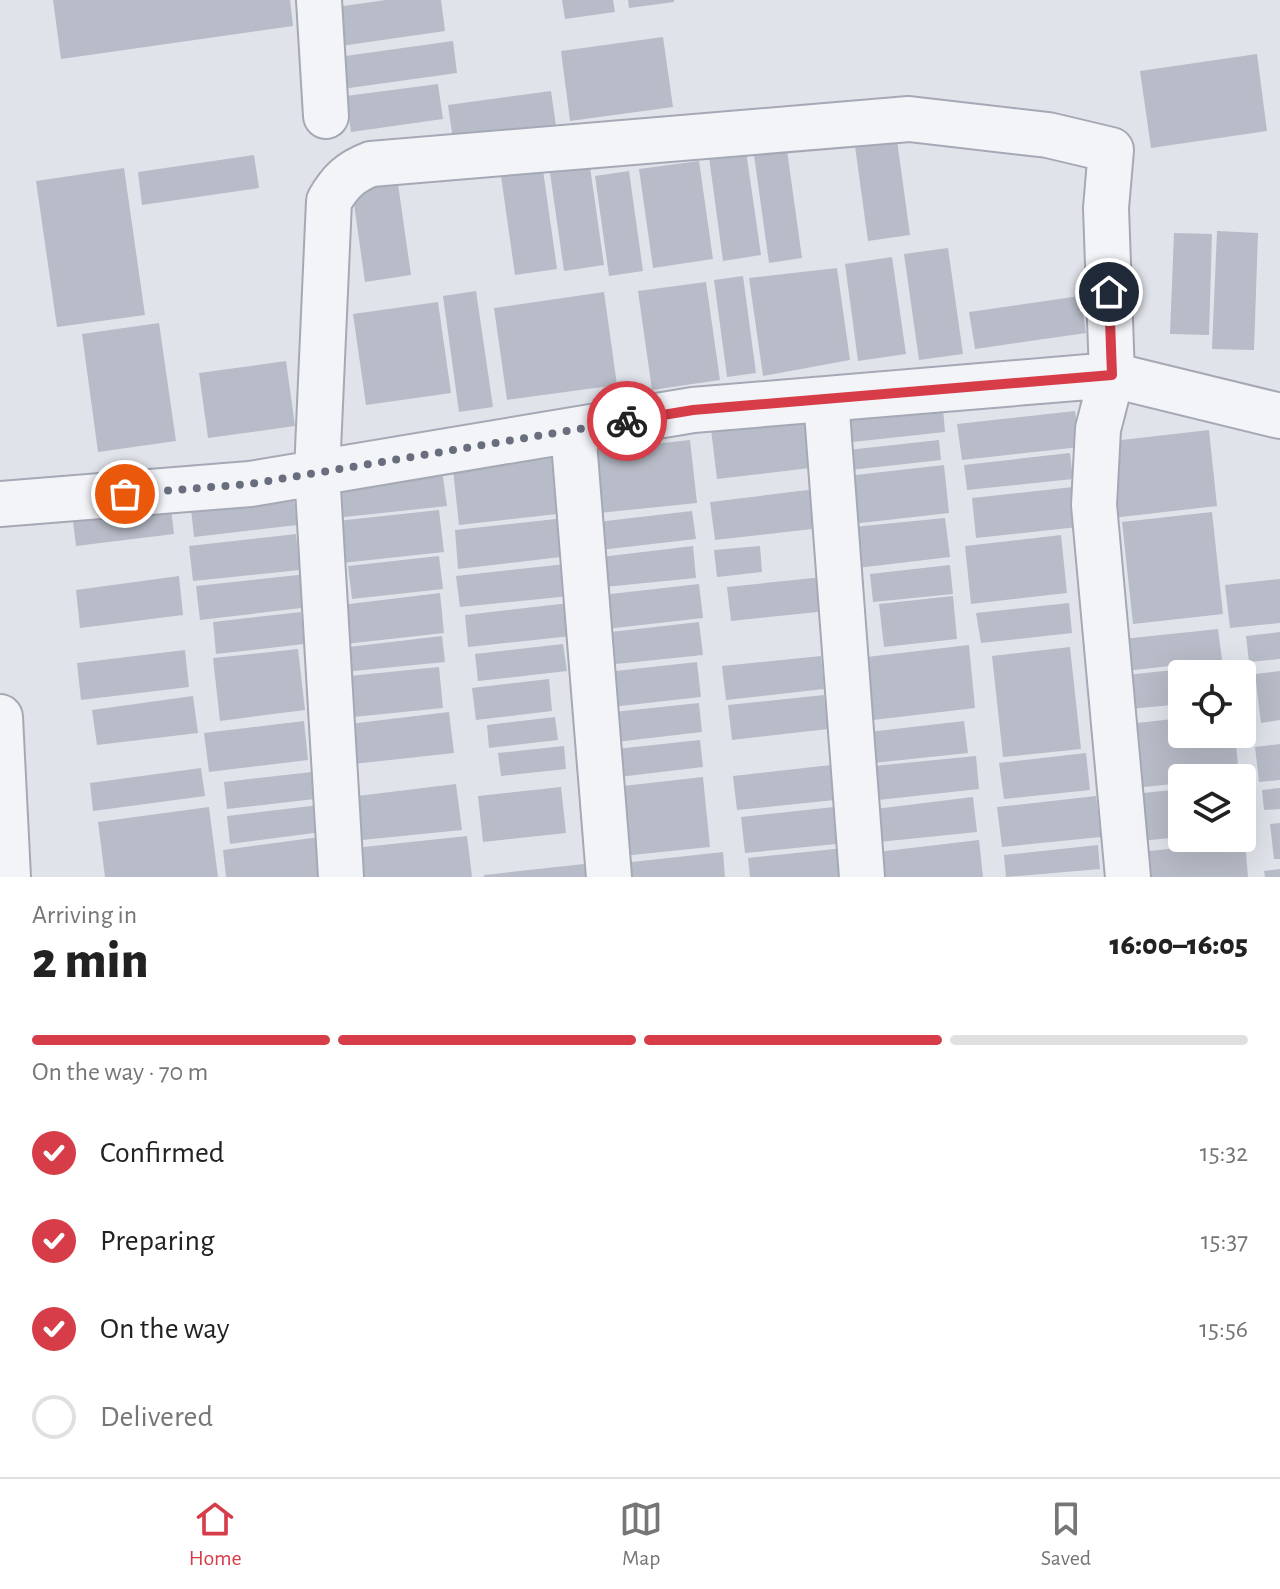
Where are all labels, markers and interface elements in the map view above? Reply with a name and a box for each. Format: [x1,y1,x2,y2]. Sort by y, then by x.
pin [1075,258,1143,326]
icon: home [1087,270,1131,314]
courier [587,381,667,461]
icon: bike [605,399,649,443]
pin [91,460,159,528]
icon: bag [103,472,147,516]
map controls [1168,660,1256,852]
button: locate [1168,660,1256,748]
button: layers [1168,764,1256,852]
text: Arriving in [32,902,137,928]
text: 16:00–16:05 [1110,930,1248,960]
text: 2 min [32,935,148,987]
text: On the way · 70 m [32,1059,208,1085]
icon: check [32,1131,76,1175]
text: Confirmed [100,1138,224,1168]
text: 15:32 [1200,1140,1248,1166]
icon: check [32,1219,76,1263]
text: Preparing [100,1226,215,1256]
text: 15:37 [1201,1228,1248,1254]
icon: check [32,1307,76,1351]
text: On the way [100,1314,229,1344]
text: 15:56 [1199,1316,1248,1342]
text: Delivered [100,1402,213,1432]
tab: Home [189,1497,242,1571]
tab: Map [619,1497,663,1571]
tab: Saved [1041,1497,1091,1571]

